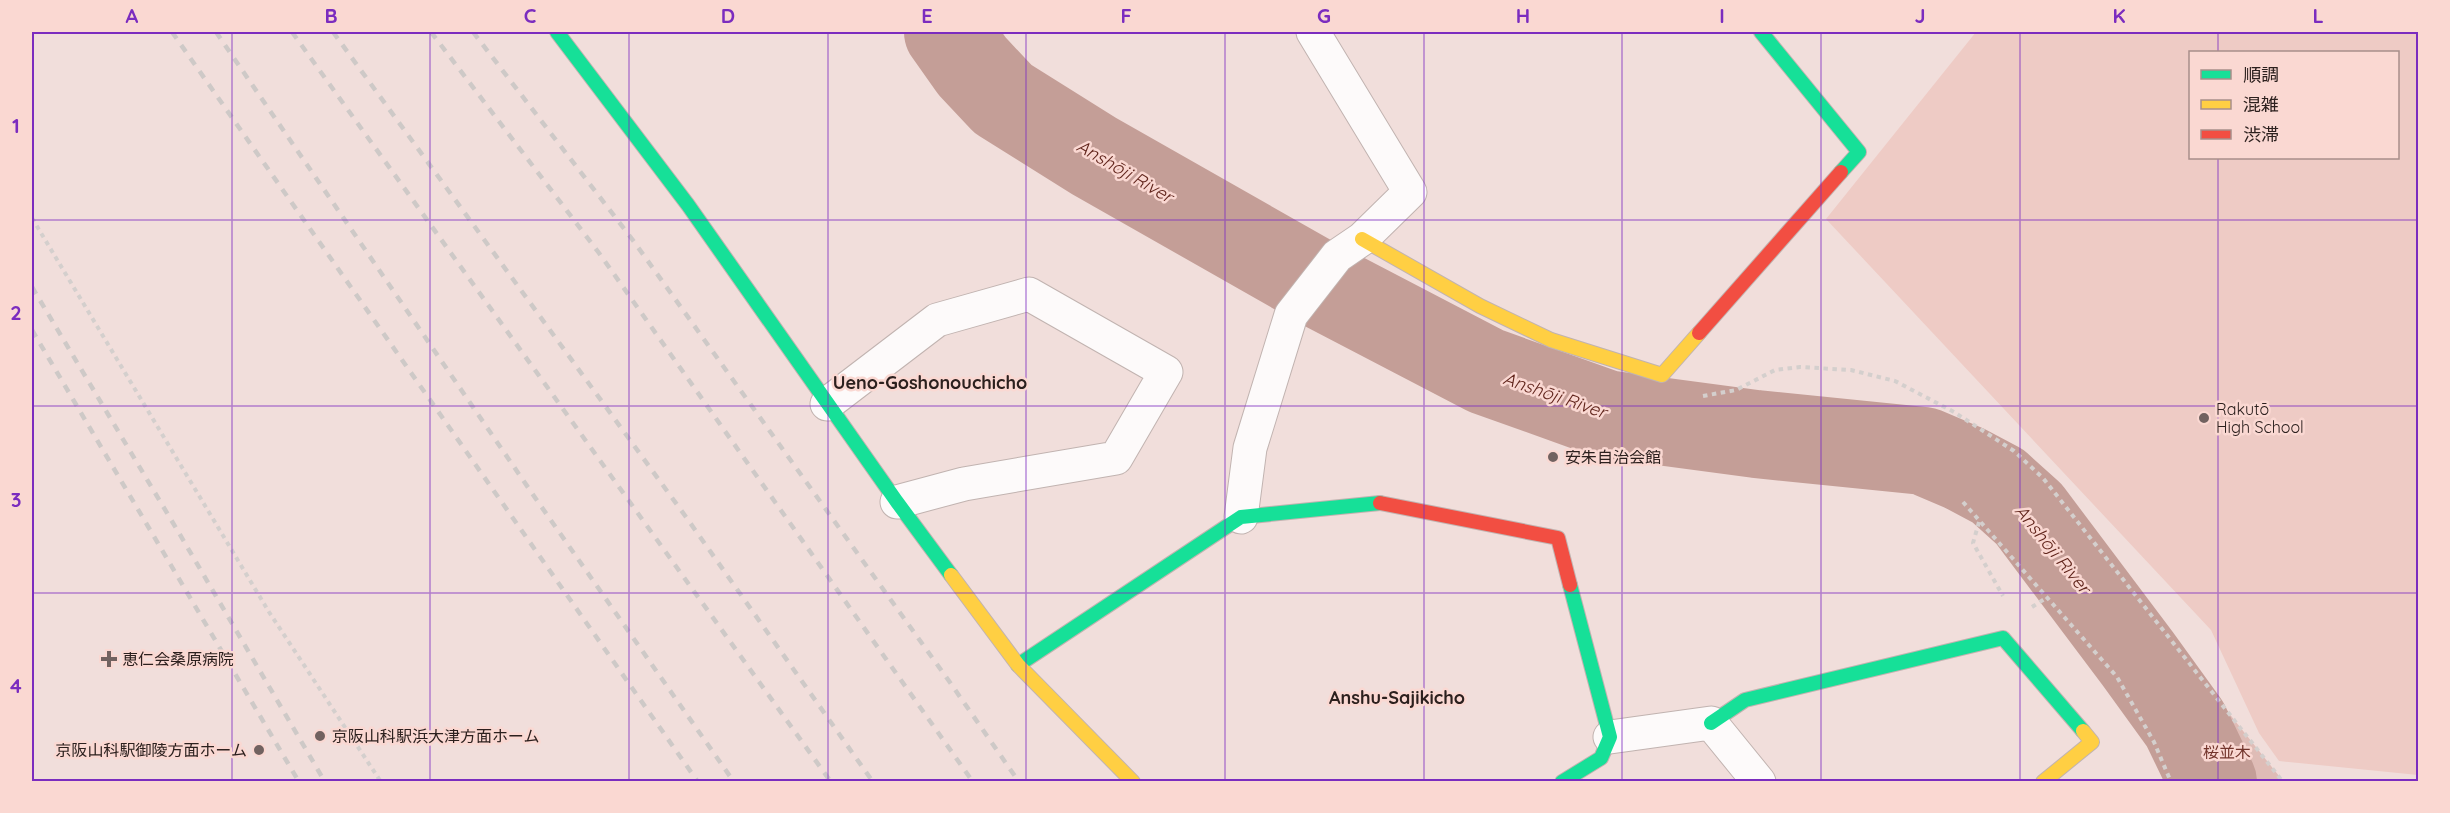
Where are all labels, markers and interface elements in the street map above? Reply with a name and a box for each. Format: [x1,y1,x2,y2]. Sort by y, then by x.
text: A [126,3,139,28]
text: B [324,3,338,28]
text: C [524,3,537,28]
text: D [721,3,735,28]
text: E [921,3,933,28]
text: F [1120,3,1132,28]
text: G [1317,3,1331,28]
text: H [1516,3,1530,28]
text: I [1719,3,1725,28]
text: J [1914,3,1926,28]
text: K [2112,3,2126,28]
text: L [2312,3,2324,28]
legend [2189,51,2399,159]
text: 順調 [2243,63,2279,86]
text: 混雑 [2243,93,2279,116]
text: 1 [12,113,20,138]
text: 渋滞 [2243,123,2279,146]
water label: Anshōji River [1073,134,1179,209]
text: 2 [10,300,22,325]
water label: Anshōji River [1500,367,1612,424]
district label: Ueno-Goshonouchicho [833,371,1027,394]
place label: Rakutō High School [2216,399,2304,437]
marker: Rakutō High School [2197,411,2211,425]
place label: 安朱自治会館 [1565,447,1661,467]
marker: 安朱自治会館 [1546,450,1560,464]
text: 3 [11,487,21,512]
water label: Anshōji River [2010,500,2097,600]
place label: 恵仁会桑原病院 [122,649,234,669]
marker: 恵仁会桑原病院 [100,650,118,668]
text: 4 [10,673,22,698]
district label: Anshu-Sajikicho [1329,686,1465,709]
place label: 京阪山科駅浜大津方面ホーム [332,726,540,746]
marker: 京阪山科駅浜大津方面ホーム [313,729,327,743]
place label: 京阪山科駅御陵方面ホーム [55,740,247,760]
park label: 桜並木 [2203,742,2251,762]
marker: 京阪山科駅御陵方面ホーム [252,743,266,757]

